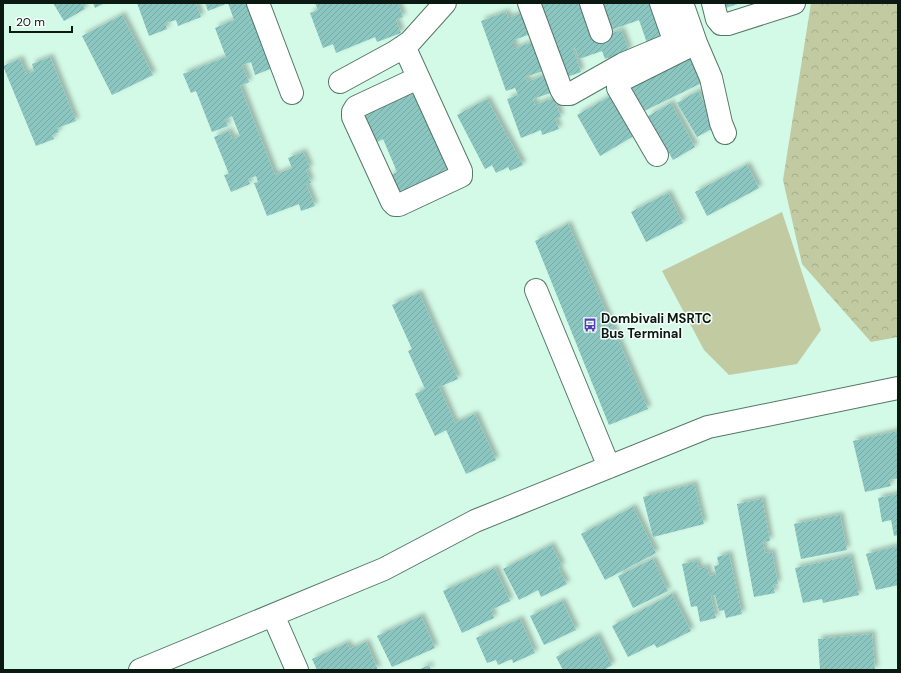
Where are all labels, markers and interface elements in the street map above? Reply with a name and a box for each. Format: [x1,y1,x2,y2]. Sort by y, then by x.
scale bar [10,8,72,34]
text: 20 m [16,14,45,30]
place label: Dombivali MSRTC Bus Terminal [601,310,712,342]
bus stop icon: Dombivali MSRTC Bus Terminal [582,317,598,333]

